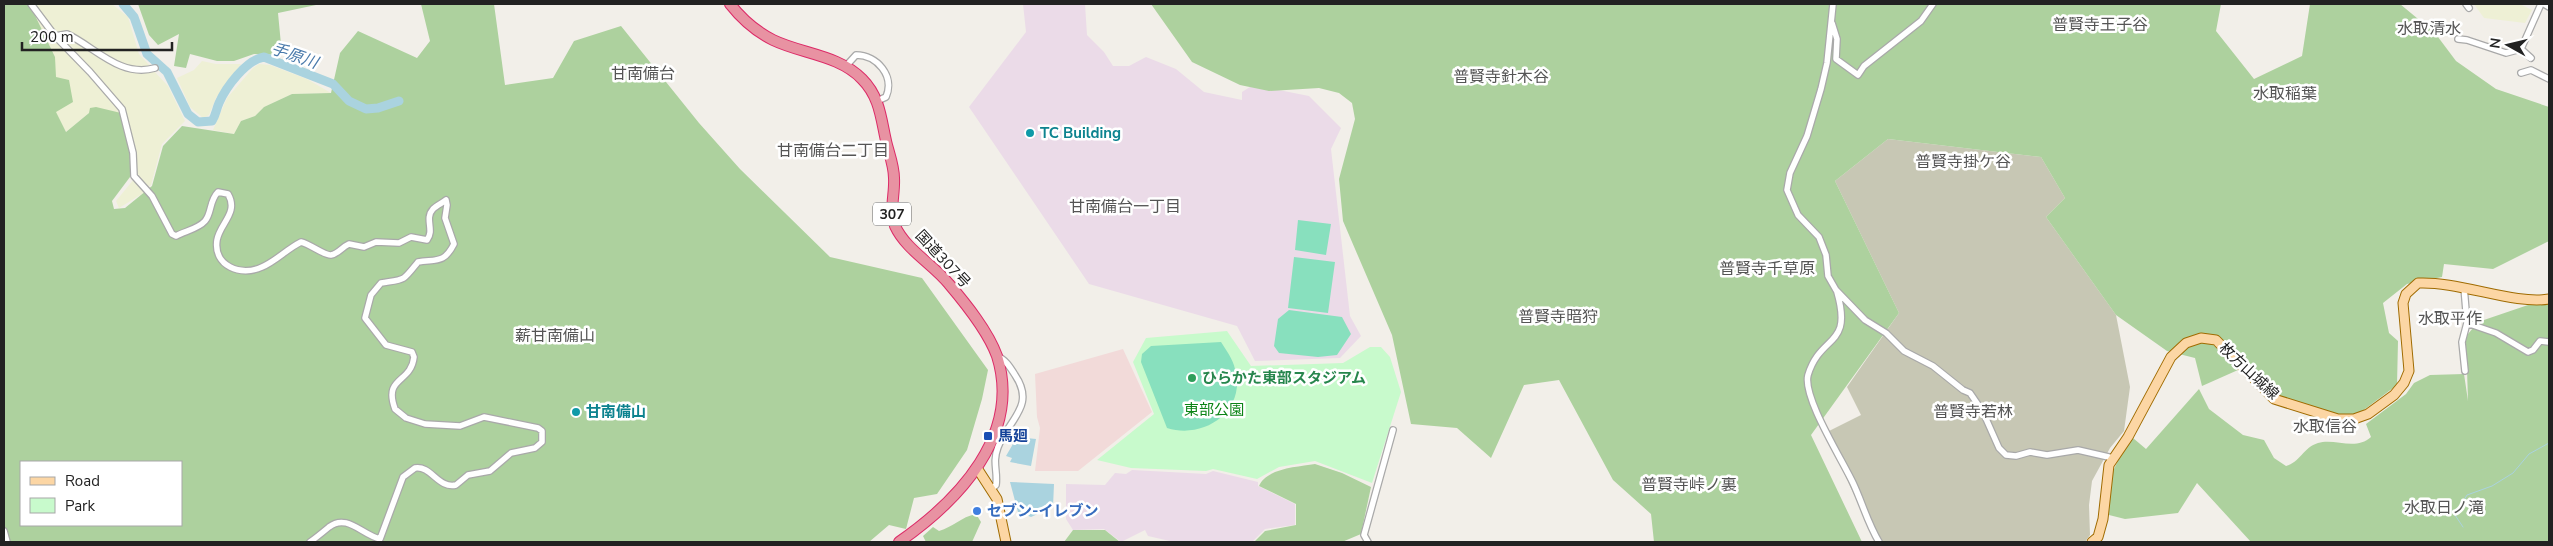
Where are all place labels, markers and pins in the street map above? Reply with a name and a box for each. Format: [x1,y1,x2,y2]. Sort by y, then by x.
place label: TC Building [1040,123,1121,143]
marker: TC Building [1024,127,1036,139]
place label: ひらかた東部スタジアム [1202,368,1366,388]
marker: ひらかた東部スタジアム [1186,372,1198,384]
place label: 甘南備山 [586,402,646,422]
marker: 甘南備山 [570,406,582,418]
place label: 馬廻 [998,426,1028,446]
marker: 馬廻 [982,430,994,442]
place label: セブン-イレブン [987,501,1099,521]
marker: セブン-イレブン [971,505,983,517]

